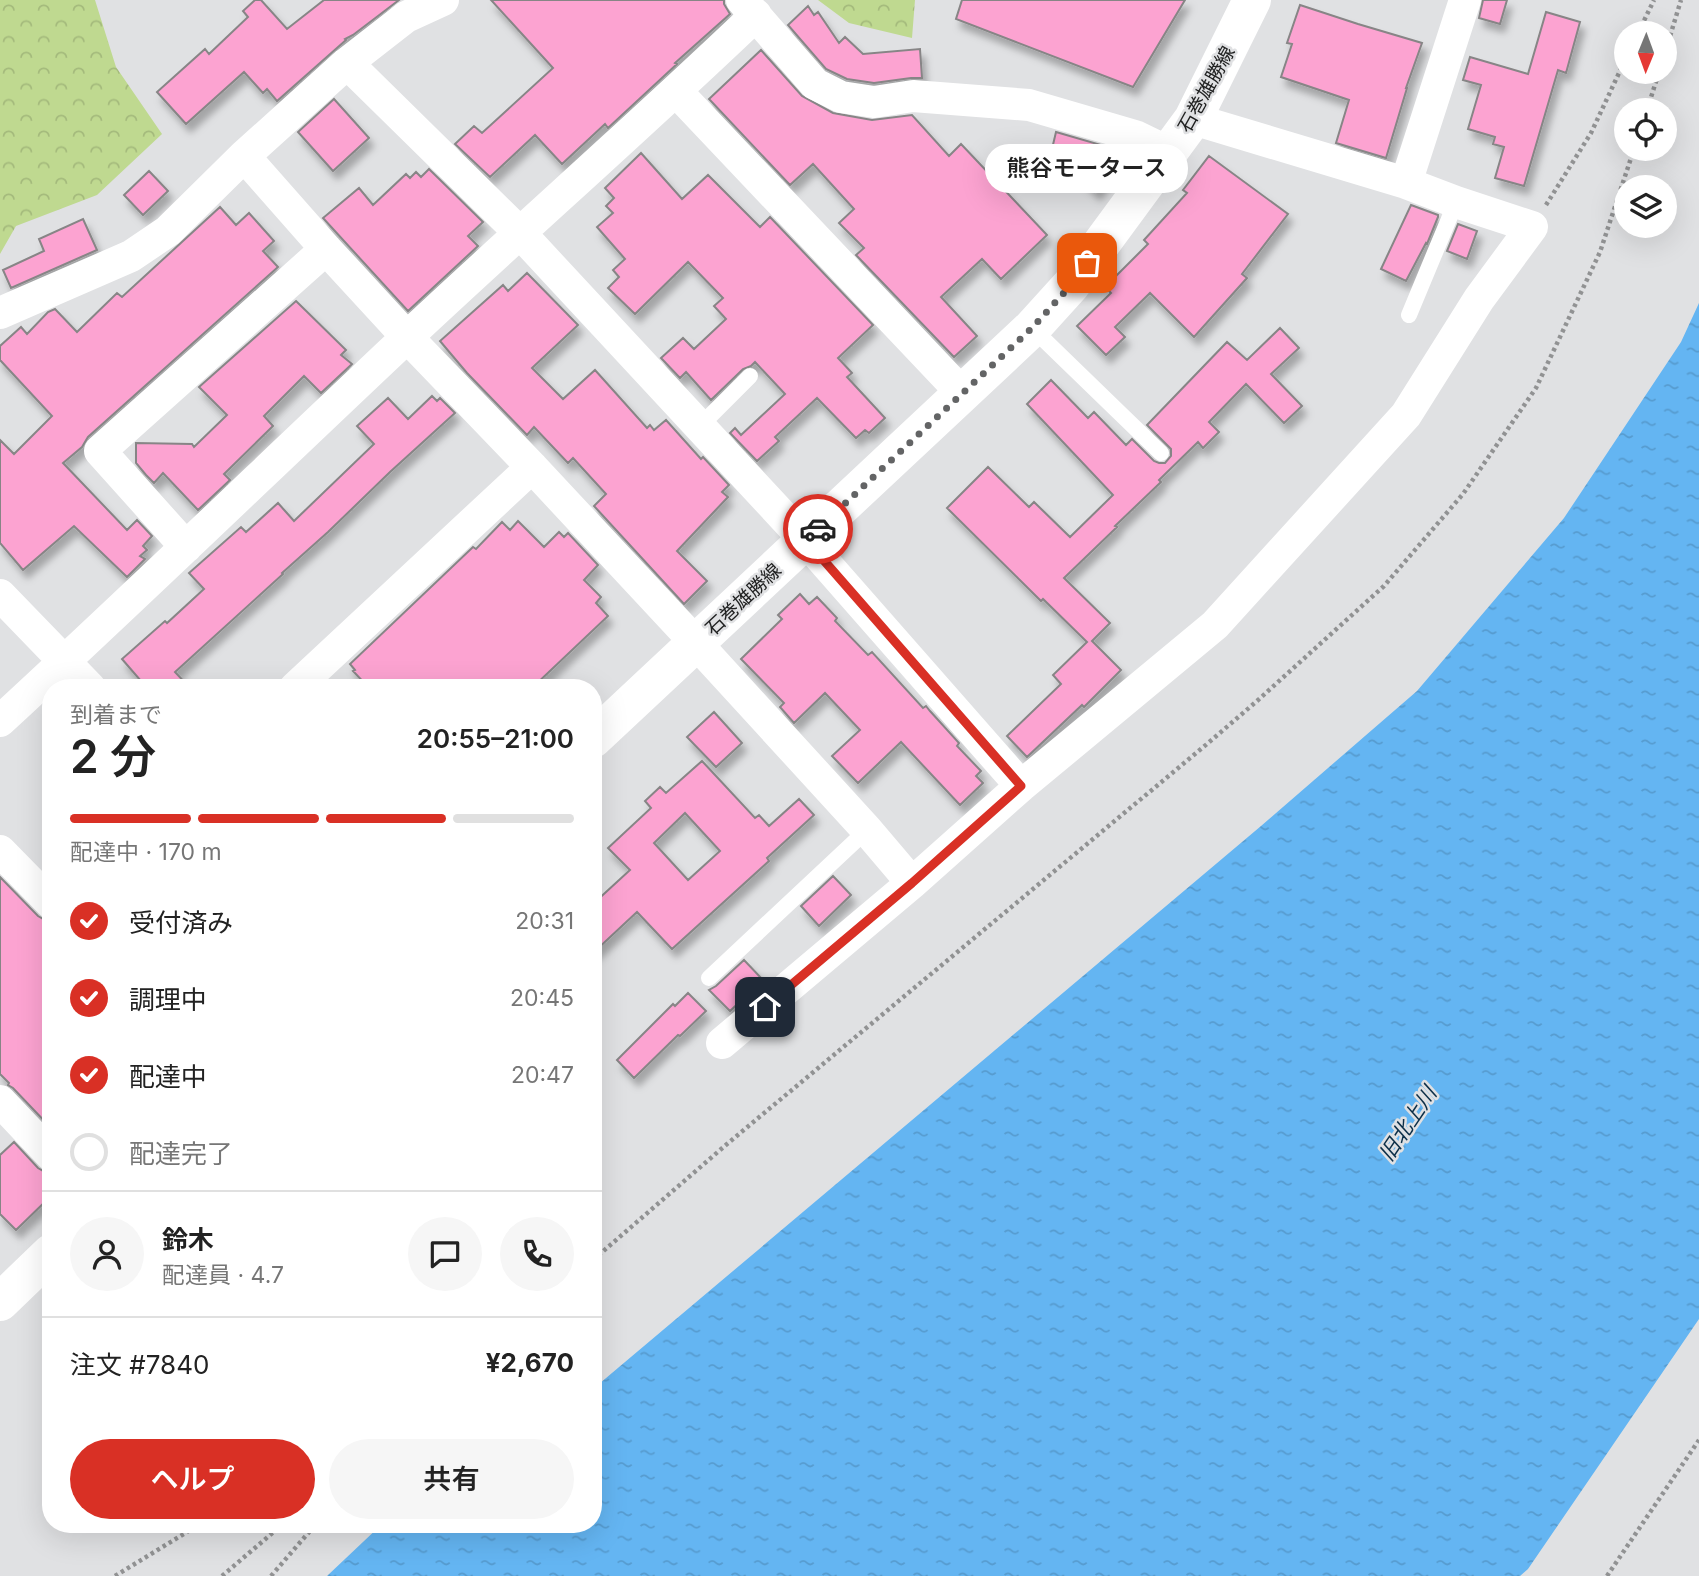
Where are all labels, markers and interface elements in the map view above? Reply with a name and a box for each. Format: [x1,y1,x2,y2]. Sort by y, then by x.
north arrow [1614,21,1676,84]
map controls [1614,21,1677,238]
street label: 石巻雄勝線 [1173,42,1240,136]
button: locate [1614,98,1677,161]
callout: 熊谷モータース [986,144,1188,193]
text: 熊谷モータース [1007,154,1166,182]
button: layers [1614,175,1677,238]
pin [1057,233,1117,293]
icon: bag [1068,244,1106,282]
courier [783,494,853,564]
icon: car [799,510,837,548]
street label: 石巻雄勝線 [701,559,786,640]
text: 到着まで [70,701,162,729]
text: 20:55–21:00 [417,723,574,754]
text: 2 分 [70,728,156,784]
text: 配達中 · 170 m [70,838,222,866]
icon: check [70,902,108,940]
text: 受付済み [129,907,233,938]
text: 20:31 [515,907,574,935]
pin [735,977,795,1037]
icon: check [70,979,108,1017]
text: 調理中 [129,984,207,1015]
text: 20:45 [510,984,574,1012]
icon: home [746,988,784,1026]
icon: check [70,1056,108,1094]
text: 配達中 [129,1061,207,1092]
text: 20:47 [511,1061,574,1089]
water label: 旧北上川 [1374,1080,1443,1166]
text: 配達完了 [129,1138,233,1169]
button: person [70,1217,144,1291]
button: chat [408,1217,482,1291]
button: phone [500,1217,574,1291]
text: 鈴木 [162,1224,214,1255]
text: 配達員 · 4.7 [162,1261,284,1289]
text: ¥2,670 [486,1347,574,1378]
text: 注文 #7840 [70,1349,209,1380]
button: ヘルプ [70,1439,315,1519]
button: 共有 [329,1439,574,1519]

